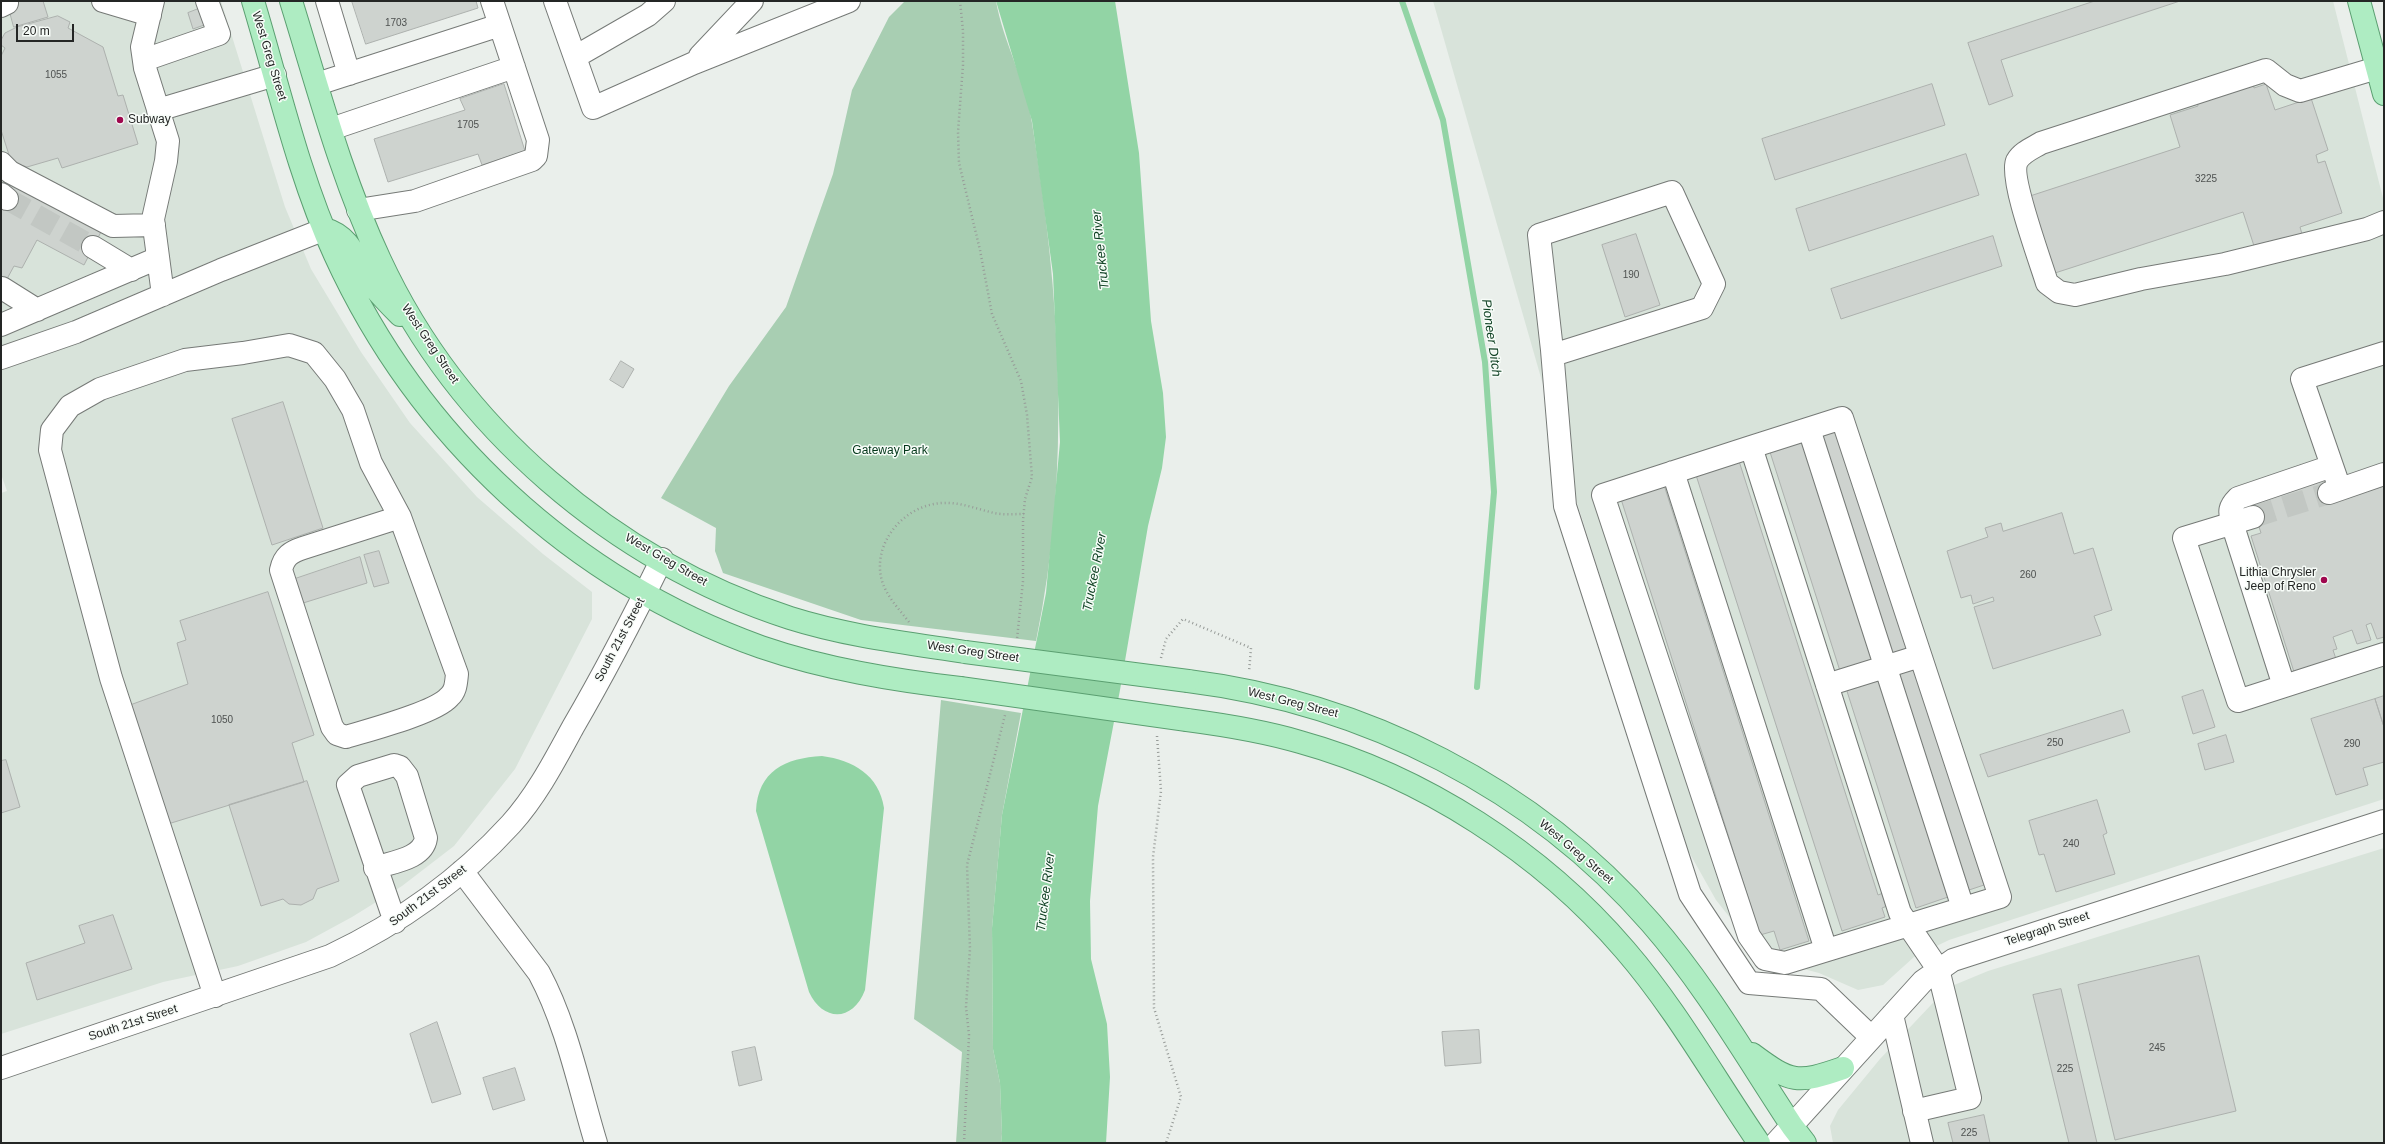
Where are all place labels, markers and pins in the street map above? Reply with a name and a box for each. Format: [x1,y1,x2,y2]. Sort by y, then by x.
place label: Subway [128,113,171,127]
marker: Subway [115,115,125,125]
place label: Lithia Chrysler Jeep of Reno [2239,566,2316,594]
marker: Lithia Chrysler Jeep of Reno [2319,575,2329,585]

